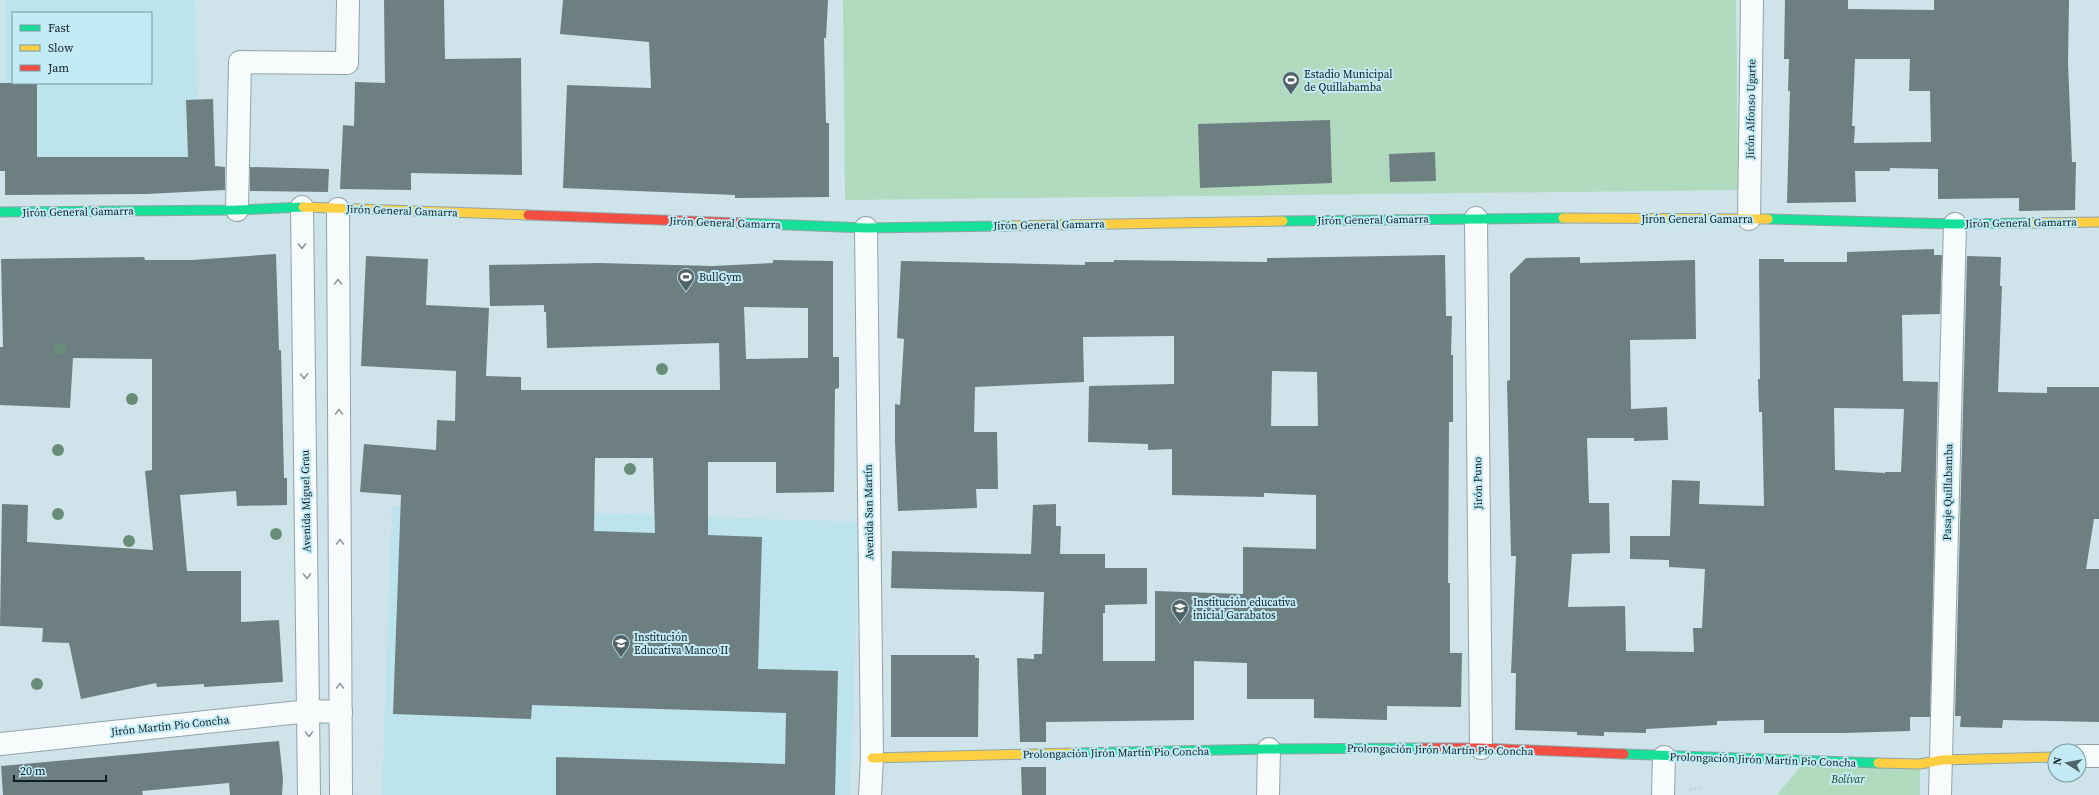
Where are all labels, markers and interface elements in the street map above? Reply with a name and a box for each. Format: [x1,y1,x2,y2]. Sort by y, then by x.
legend [12,12,152,84]
text: Fast [48,20,70,36]
text: Slow [48,40,74,56]
street label: Jirón Alfonso Ugarte [1743,58,1759,160]
text: Jam [47,60,69,76]
place label: Estadio Municipal de Quillabamba [1304,67,1393,95]
sports icon: Estadio Municipal de Quillabamba [1281,70,1301,95]
street label: Jirón General Gamarra [345,202,458,220]
street label: Jirón General Gamarra [21,204,134,220]
street label: Jirón General Gamarra [1316,212,1429,228]
street label: Jirón General Gamarra [1640,212,1753,227]
street label: Jirón General Gamarra [668,214,781,232]
street label: Jirón General Gamarra [1964,215,2077,231]
street label: Jirón General Gamarra [992,217,1105,233]
one-way arrow [298,243,307,249]
sports icon: BullGym [676,267,696,292]
place label: BullGym [699,270,742,285]
one-way arrow [334,279,342,285]
one-way arrow [300,373,308,379]
one-way arrow [335,409,343,415]
street label: Pasaje Quillabamba [1940,443,1956,541]
street label: Avenida Miguel Grau [298,449,314,552]
street label: Jirón Puno [1470,457,1486,510]
street label: Avenida San Martín [861,464,877,560]
one-way arrow [336,539,344,545]
one-way arrow [303,573,311,579]
place label: Institución educativa inicial Garabatos [1193,595,1296,623]
school or university icon: Institución educativa inicial Garabatos [1170,598,1190,623]
place label: Institución Educativa Manco II [634,630,728,658]
school or university icon: Institución Educativa Manco II [611,633,631,658]
one-way arrow [336,683,344,689]
street label: Jirón Martin Pio Concha [109,712,230,740]
one-way arrow [305,731,313,737]
street label: Prolongación Jirón Martín Pio Concha [1347,741,1534,759]
north arrow [2047,743,2087,783]
street label: Prolongación Jirón Martín Pio Concha [1023,744,1210,762]
street label: Prolongación Jirón Martín Pio Concha [1669,749,1857,771]
text: N [2050,756,2066,767]
scale bar [14,757,106,783]
text: 20 m [20,763,46,779]
park label: Bolívar [1830,772,1865,787]

